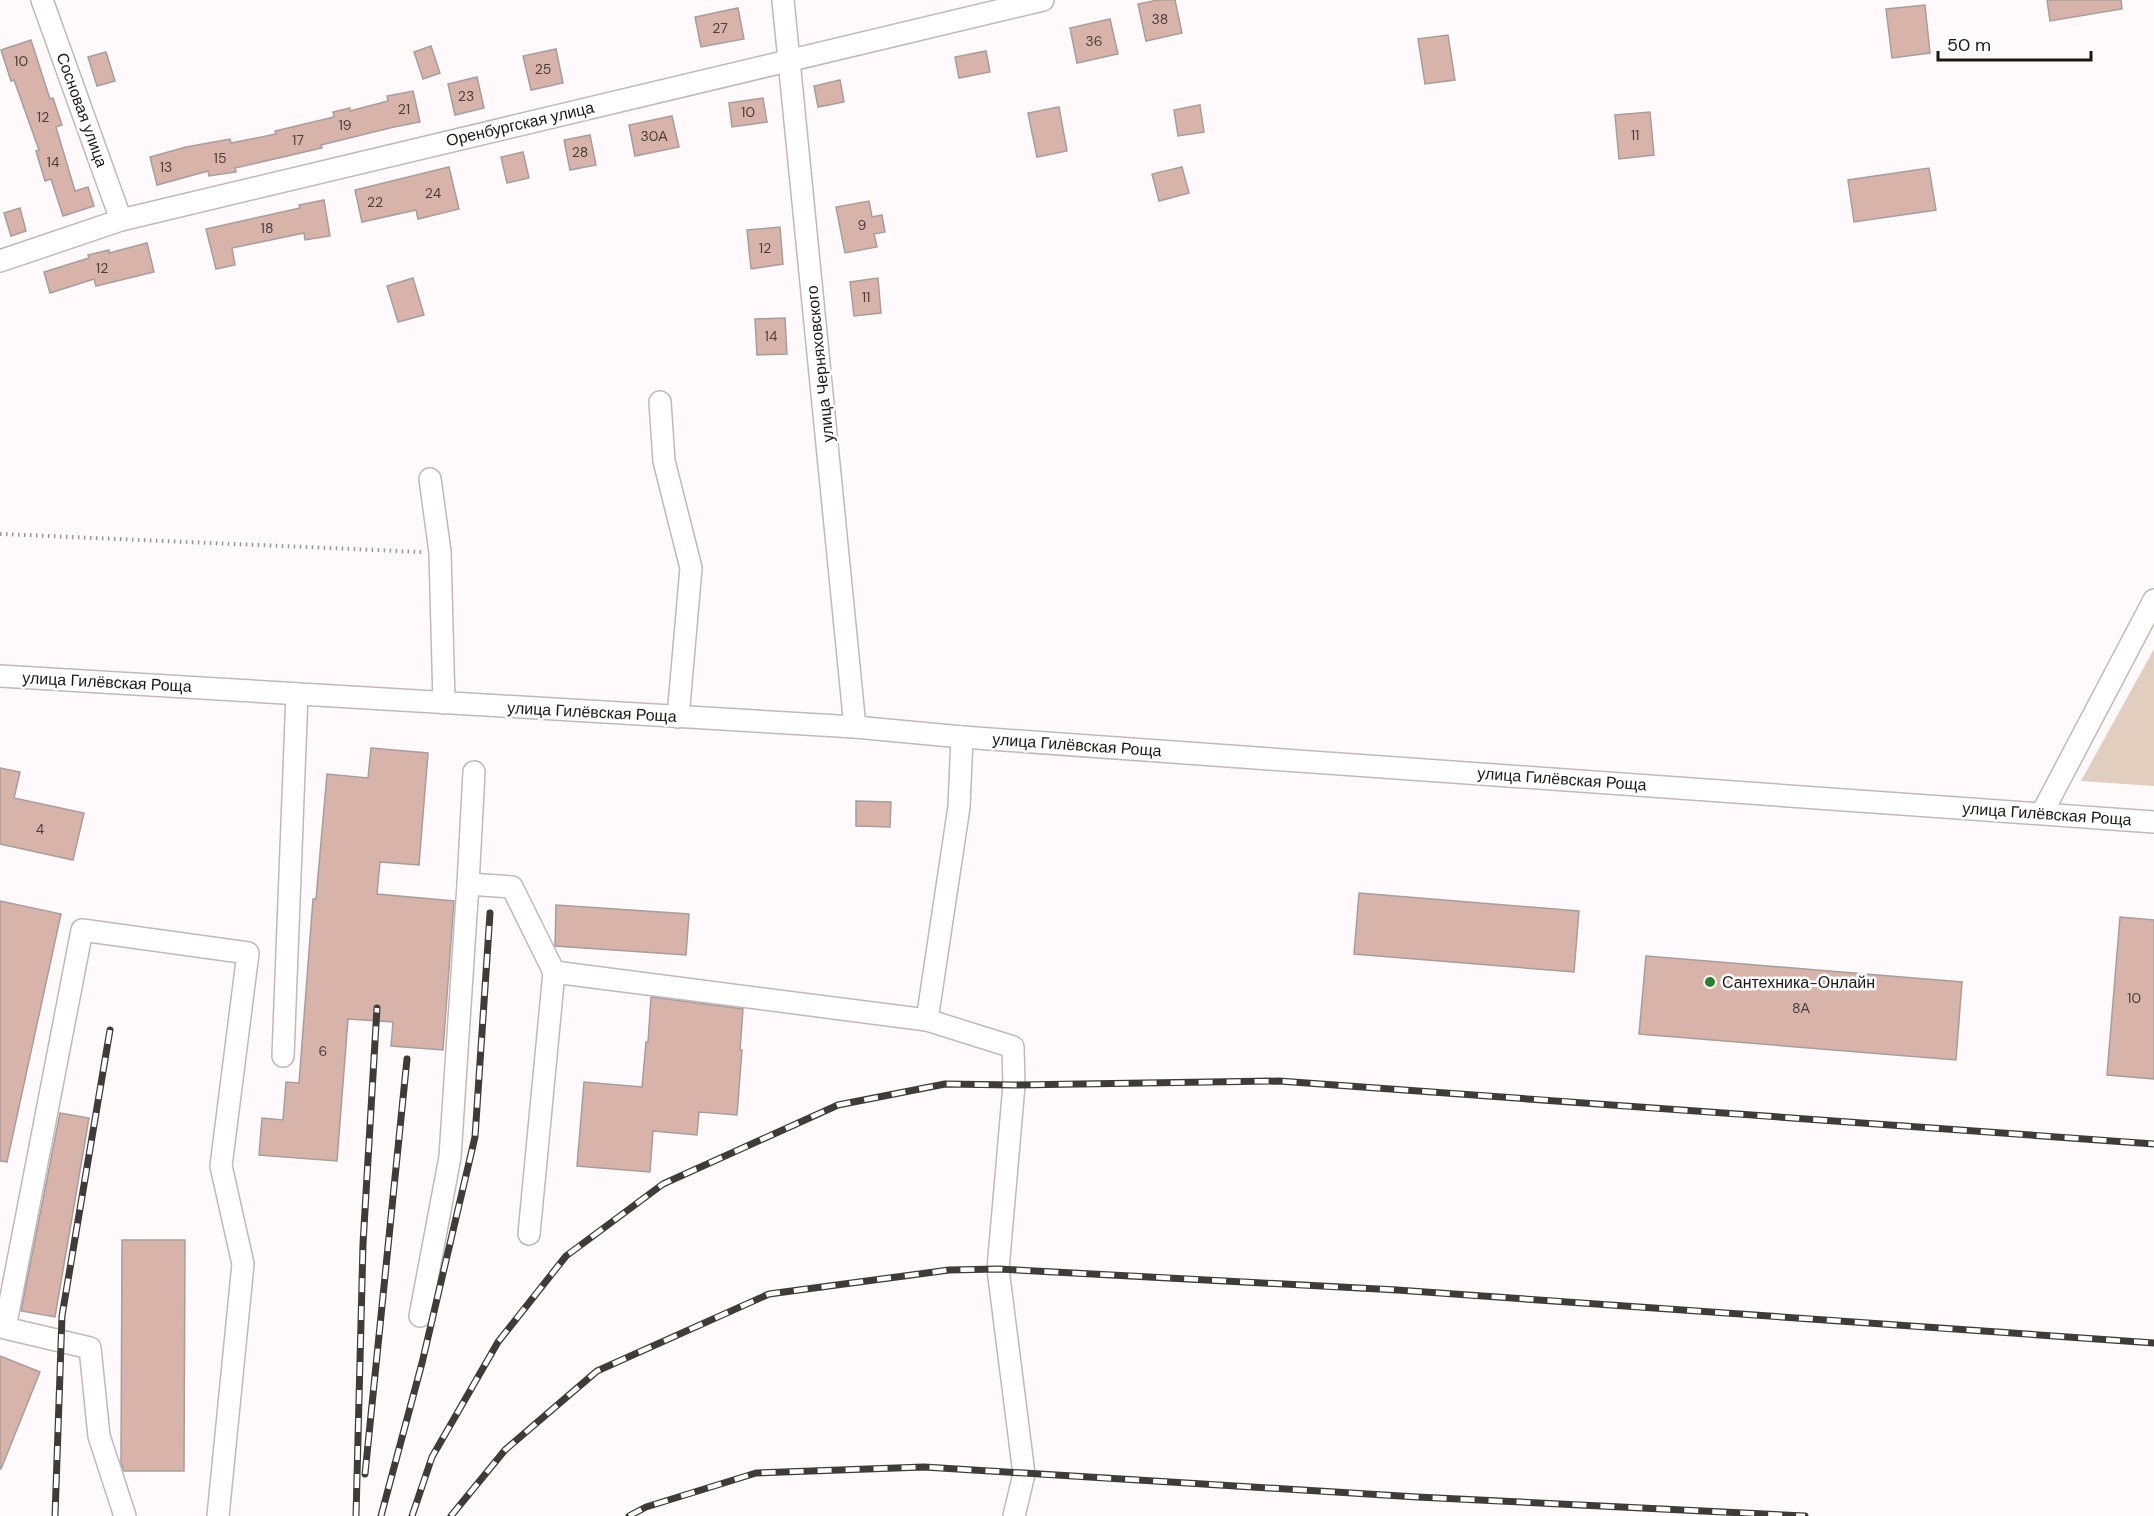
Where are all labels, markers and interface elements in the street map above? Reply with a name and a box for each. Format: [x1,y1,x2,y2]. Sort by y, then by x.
house number: 38 [1152,10,1168,28]
house number: 27 [712,19,728,37]
scale bar [1938,24,2091,62]
house number: 36 [1085,32,1103,50]
text: 50 m [1947,33,1991,57]
street label: Сосновая улица [52,50,112,170]
house number: 10 [14,52,28,70]
house number: 25 [535,60,551,78]
house number: 23 [458,87,474,105]
street label: Оренбургская улица [444,97,596,151]
house number: 21 [398,100,410,118]
house number: 10 [741,103,755,121]
house number: 12 [37,108,49,126]
house number: 19 [338,116,352,134]
house number: 11 [1631,126,1639,144]
house number: 30А [640,127,668,145]
house number: 17 [292,131,304,149]
house number: 28 [572,143,588,161]
house number: 15 [214,149,226,167]
house number: 14 [47,153,60,171]
house number: 13 [160,158,172,176]
house number: 24 [425,184,442,202]
house number: 22 [367,193,383,211]
house number: 9 [858,216,867,234]
house number: 18 [261,219,273,237]
house number: 12 [759,239,771,257]
house number: 12 [96,259,108,277]
street label: улица Черняховского [801,284,839,444]
house number: 11 [862,288,870,306]
house number: 14 [765,327,778,345]
street label: улица Гилёвская Роща [22,667,192,697]
street label: улица Гилёвская Роща [507,697,677,727]
street label: улица Гилёвская Роща [992,729,1162,761]
street label: улица Гилёвская Роща [1477,763,1647,795]
street label: улица Гилёвская Роща [1962,798,2132,830]
house number: 4 [36,820,45,838]
place label: Сантехника-Онлайн [1722,972,1875,993]
marker: Сантехника-Онлайн [1703,975,1717,989]
house number: 10 [2127,989,2141,1007]
house number: 8А [1792,999,1811,1017]
house number: 6 [319,1042,327,1060]

